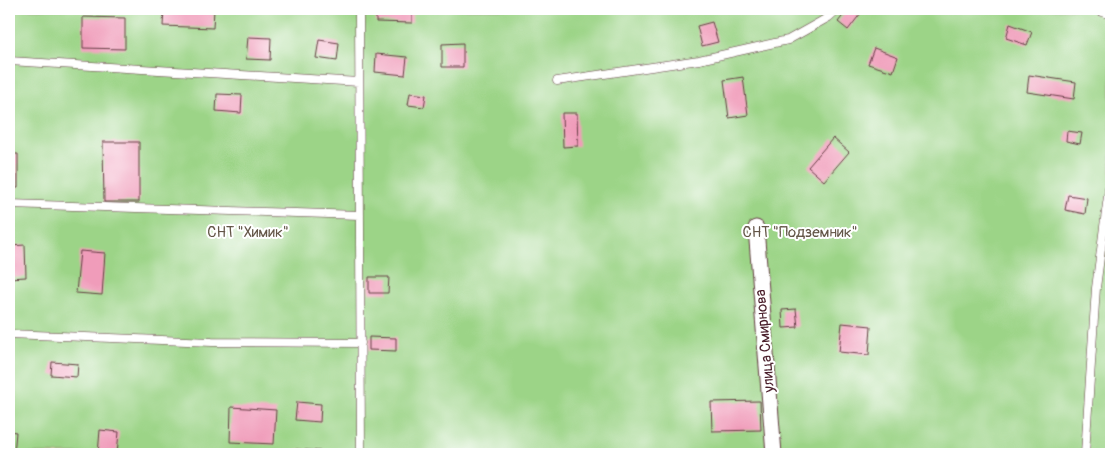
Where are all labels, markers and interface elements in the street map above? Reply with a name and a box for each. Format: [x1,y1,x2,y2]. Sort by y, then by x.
park label: СНТ "Химик" [207,223,289,242]
park label: СНТ "Подземник" [743,223,857,242]
street label: улица Смирнова [751,289,779,394]

